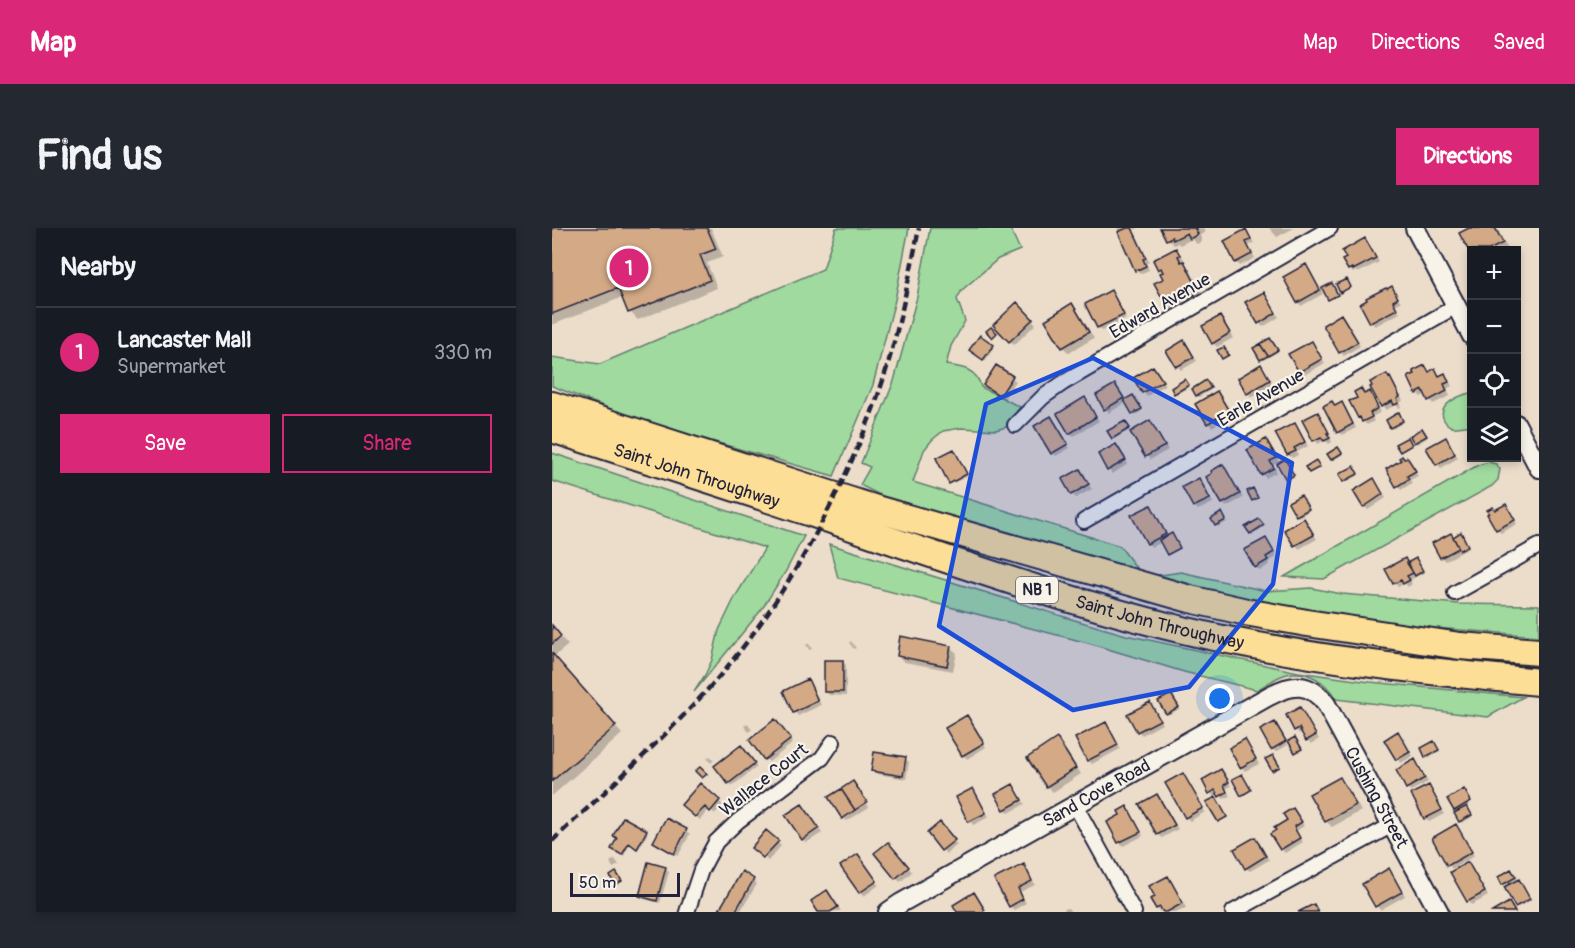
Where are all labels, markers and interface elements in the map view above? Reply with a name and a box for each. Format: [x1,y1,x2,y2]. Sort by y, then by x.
text: Map [30,25,76,60]
text: Map [1303,29,1338,56]
text: Directions [1371,29,1460,56]
text: Saved [1493,29,1545,56]
button: Directions [1396,128,1539,185]
text: Find us [36,130,162,182]
pin: 1 [610,246,649,291]
map controls [1467,246,1521,462]
button: + [1467,246,1521,300]
text: Nearby [60,251,136,283]
street label: Edward Avenue [1105,268,1215,344]
button: − [1467,300,1521,354]
text: Lancaster Mall [117,326,252,354]
text: 1 [76,340,83,365]
text: 330 m [434,340,492,365]
text: Supermarket [117,354,226,379]
button: locate [1467,354,1521,408]
street label: Earle Avenue [1213,364,1309,432]
button: layers [1467,408,1521,462]
button: Save [60,414,270,473]
button: Share [282,414,492,473]
street label: Saint John Throughway [611,438,783,513]
road number: NB 1 [1016,577,1058,603]
street label: Saint John Throughway [1073,590,1246,655]
your location [1205,684,1234,713]
street label: Wallace Court [715,738,813,822]
street label: Cushing Street [1340,743,1414,853]
street label: Sand Cove Road [1038,754,1154,833]
scale bar [570,870,680,898]
text: 50 m [579,873,616,893]

